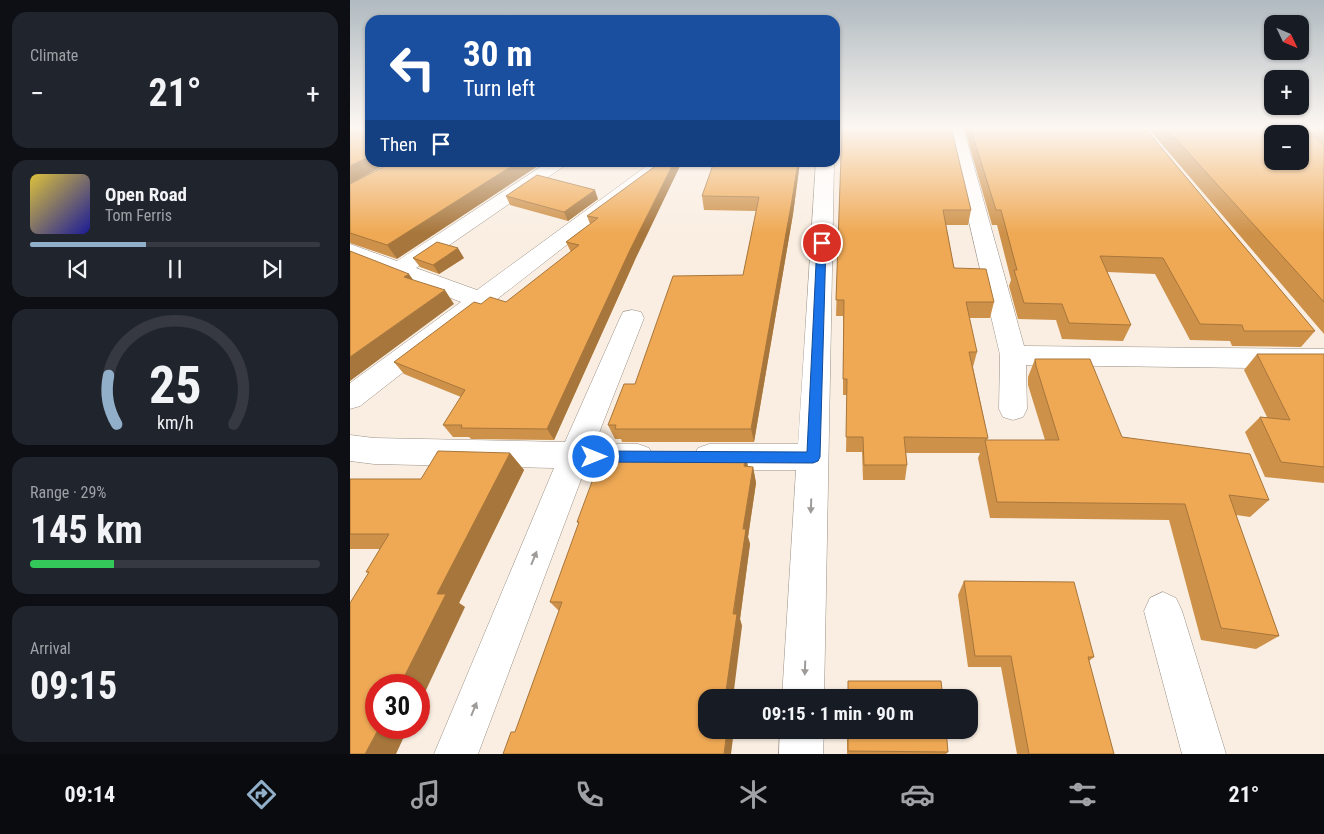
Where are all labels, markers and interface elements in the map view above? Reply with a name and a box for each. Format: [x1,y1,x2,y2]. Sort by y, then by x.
north arrow [1264,15,1309,60]
map controls [1264,15,1309,170]
text: 30 m [463,34,532,75]
icon: left [380,35,445,100]
text: Climate [30,46,78,65]
button: + [1264,70,1309,115]
text: 21° [148,71,202,115]
text: Turn left [463,76,535,101]
text: − [30,77,44,110]
text: + [306,77,320,110]
button: − [1264,125,1309,170]
icon: arrive [427,130,455,158]
text: Then [380,133,417,156]
text: Open Road [105,183,187,206]
text: Tom Ferris [105,206,172,225]
pin [801,222,843,264]
icon: arrive [808,229,836,257]
icon: previous [64,255,92,283]
icon: pause [161,255,189,283]
icon: next [258,255,286,283]
text: 25 [149,355,201,416]
text: km/h [157,412,193,433]
position arrow [567,430,619,482]
text: Range · 29% [30,483,106,502]
one-way arrow [807,498,815,514]
text: 145 km [30,508,143,552]
one-way arrow [530,550,538,565]
text: Arrival [30,639,71,658]
one-way arrow [800,661,808,677]
text: 09:15 [30,664,117,708]
speed limit sign: 30 [365,674,430,739]
one-way arrow [470,701,478,716]
text: 09:15 · 1 min · 90 m [762,702,914,725]
icon: directions [244,777,279,812]
icon: music [408,777,443,812]
icon: phone [572,777,607,812]
icon: climate [736,777,771,812]
icon: car [900,777,935,812]
icon: filters [1065,777,1100,812]
text: 09:14 [65,782,115,807]
text: 21° [1229,782,1259,807]

